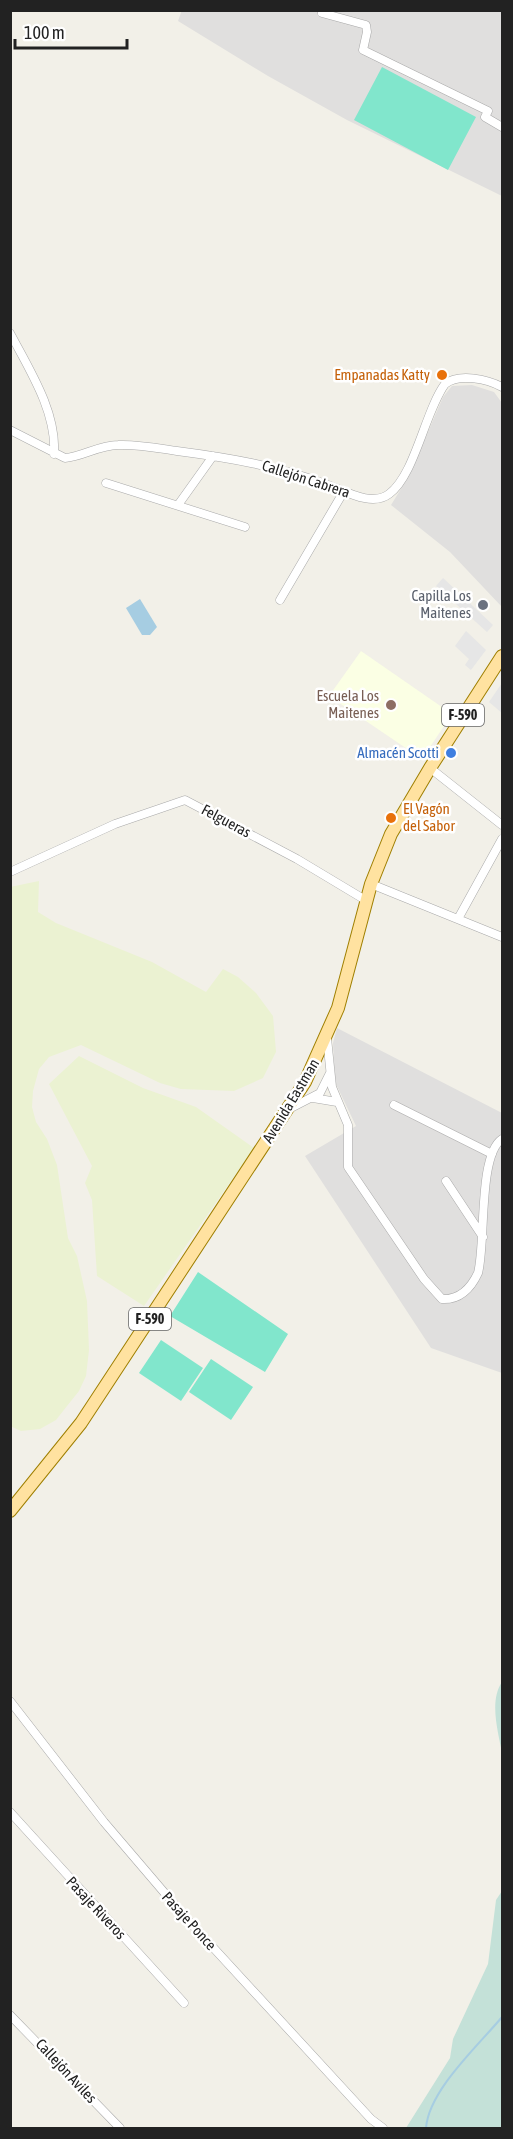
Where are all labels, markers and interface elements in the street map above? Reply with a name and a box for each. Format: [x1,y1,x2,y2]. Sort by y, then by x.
scale bar [15,12,128,50]
text: 100 m [24,22,65,43]
place label: Empanadas Katty [334,366,430,383]
marker: Empanadas Katty [435,368,449,382]
street label: Callejón Cabrera [260,456,352,501]
place label: Capilla Los Maitenes [412,587,471,621]
marker: Capilla Los Maitenes [476,598,490,612]
place label: Escuela Los Maitenes [317,687,379,721]
marker: Escuela Los Maitenes [384,698,398,712]
road number: F-590 [442,704,484,726]
place label: Almacén Scotti [357,744,439,761]
marker: Almacén Scotti [444,746,458,760]
place label: El Vagón del Sabor [403,800,455,834]
street label: Felgueras [199,801,254,841]
marker: El Vagón del Sabor [384,811,398,825]
street label: Avenida Eastman [259,1056,322,1146]
road number: F-590 [129,1308,171,1330]
street label: Pasaje Riveros [63,1873,130,1942]
street label: Pasaje Ponce [159,1888,220,1953]
street label: Callejón Aviles [33,2035,100,2106]

